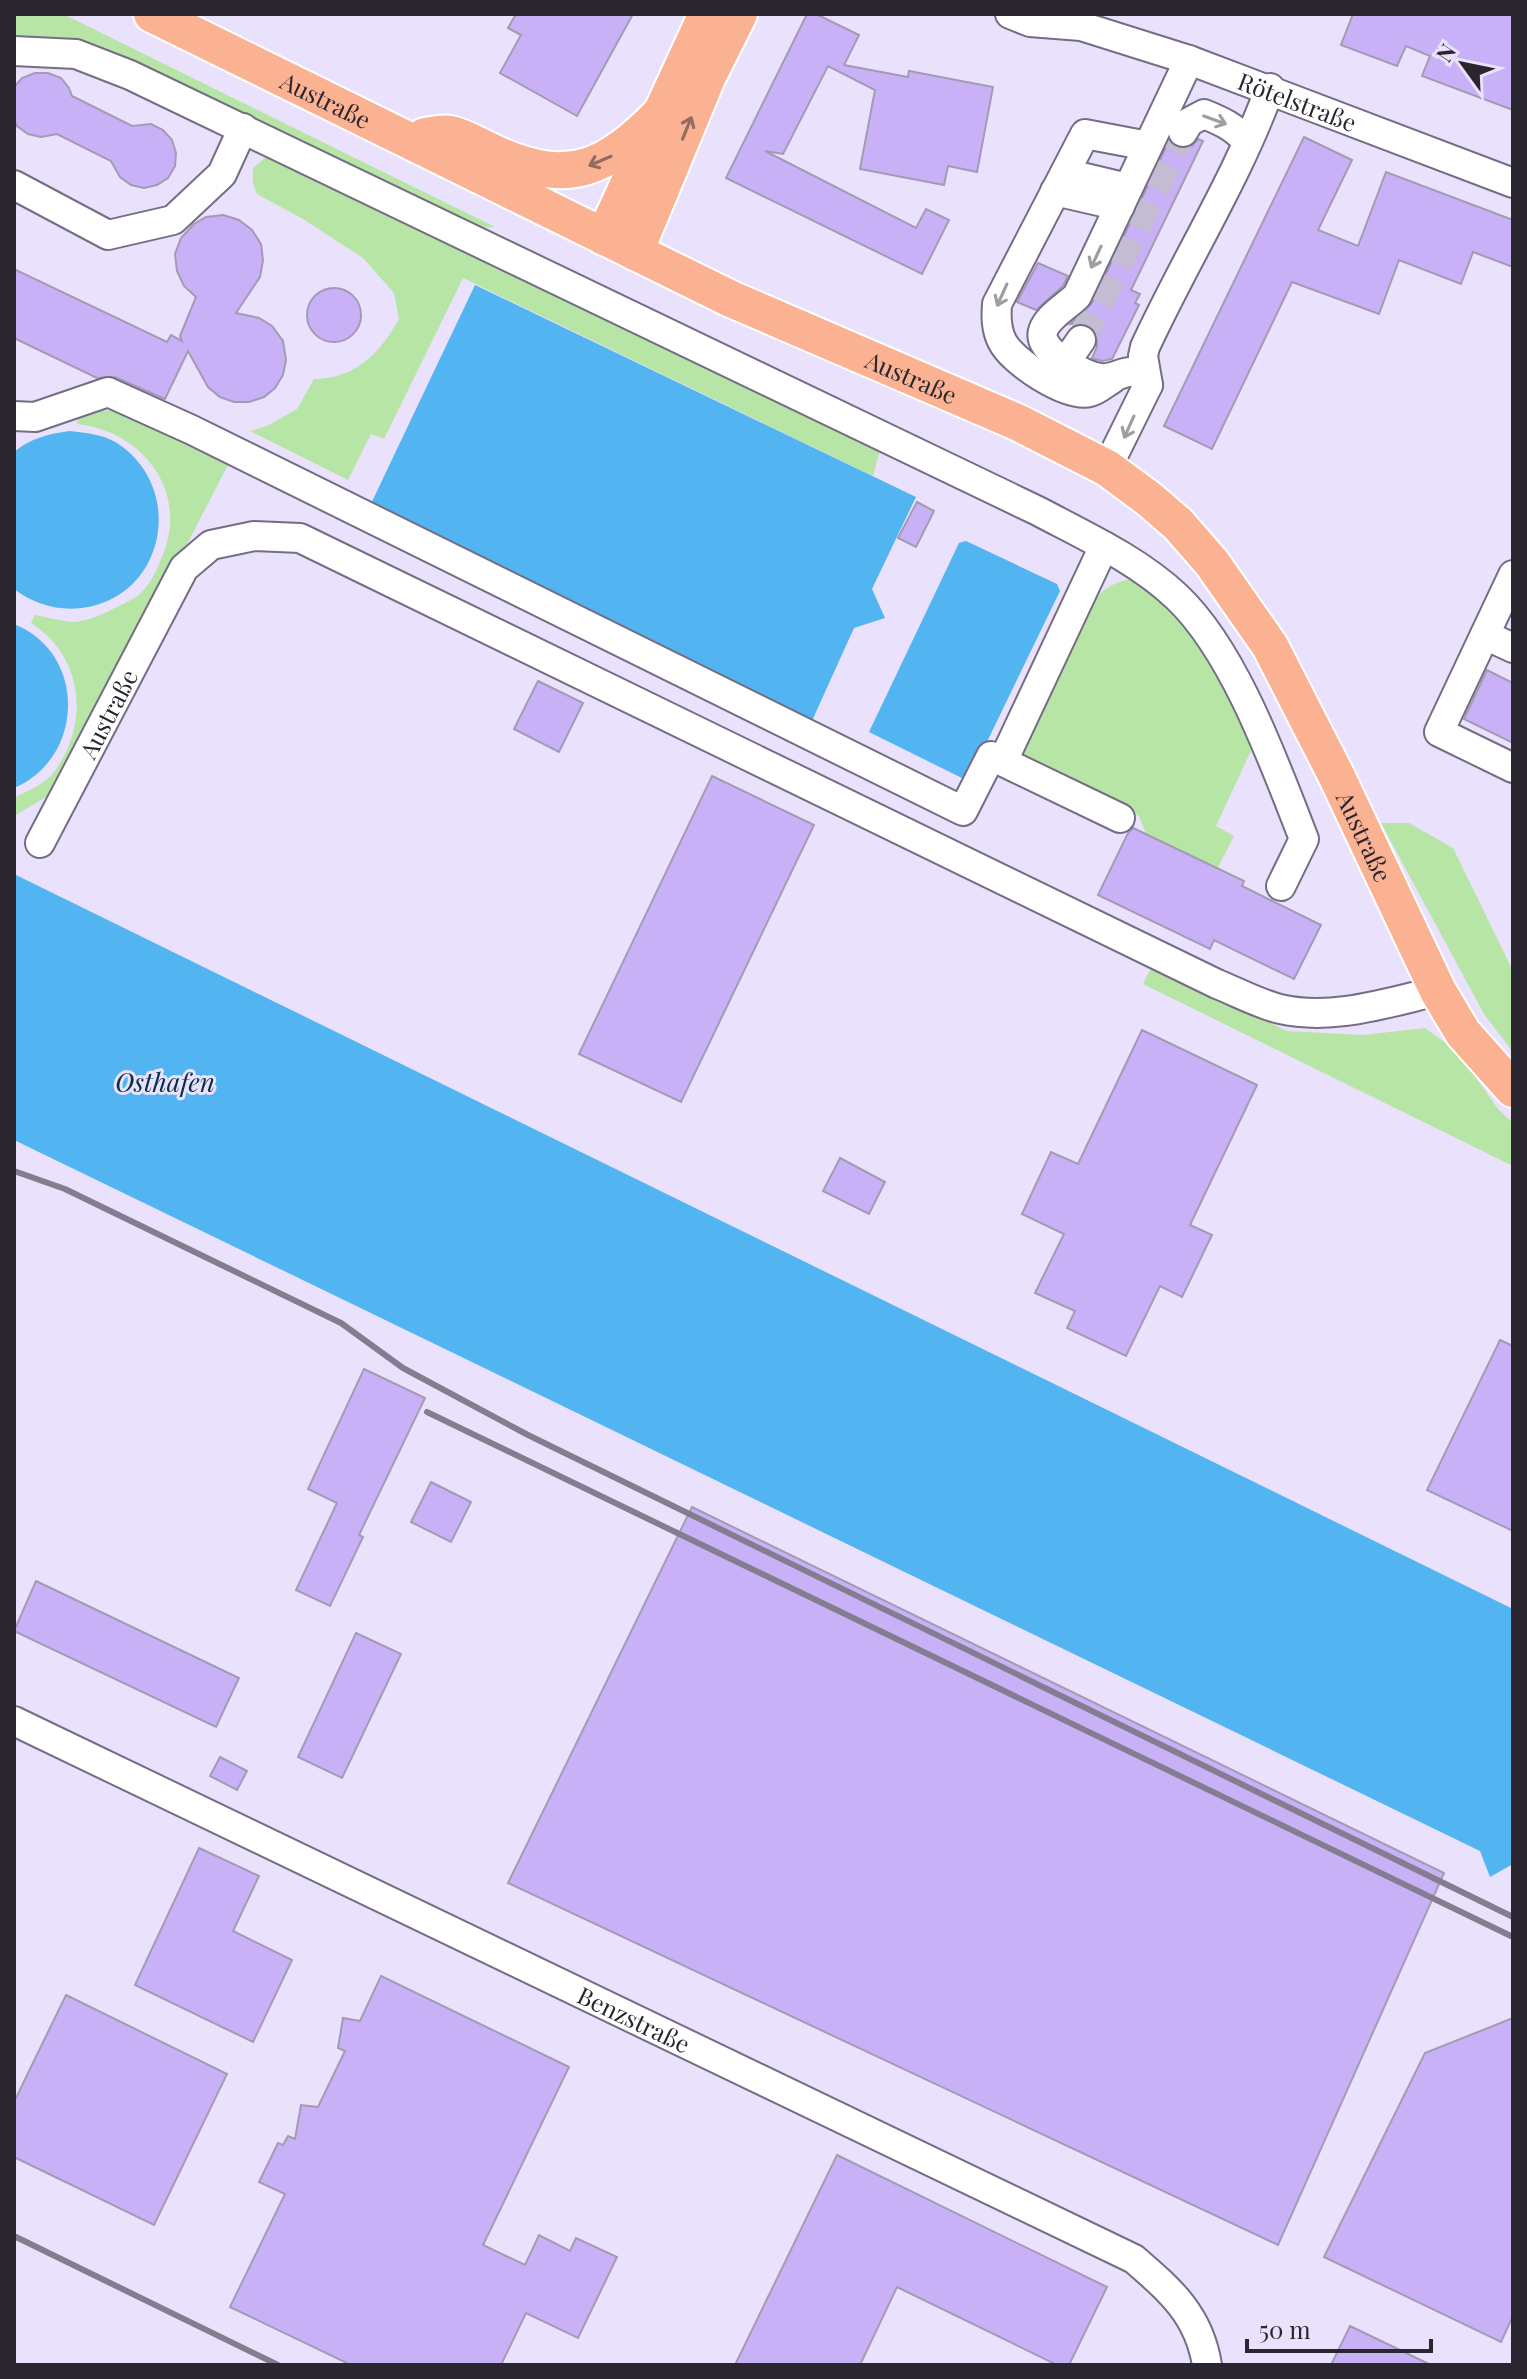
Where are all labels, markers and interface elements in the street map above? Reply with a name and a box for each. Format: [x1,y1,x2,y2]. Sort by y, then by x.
north arrow [1423,24,1503,104]
text: N [1428,38,1462,67]
street label: Austraße [275,64,376,135]
street label: Rötelstraße [1234,64,1361,138]
one-way arrow [1202,113,1227,128]
one-way arrow [681,116,695,141]
one-way arrow [588,154,613,169]
one-way arrow [1088,244,1103,268]
one-way arrow [994,283,1009,307]
street label: Austraße [860,343,962,411]
one-way arrow [1120,415,1135,439]
street label: Austraße [71,664,144,765]
street label: Austraße [1329,785,1400,887]
water label: Osthafen [115,1064,215,1099]
street label: Benzstraße [573,1978,696,2060]
scale bar [1247,2303,1431,2353]
text: 50 m [1259,2313,1311,2345]

